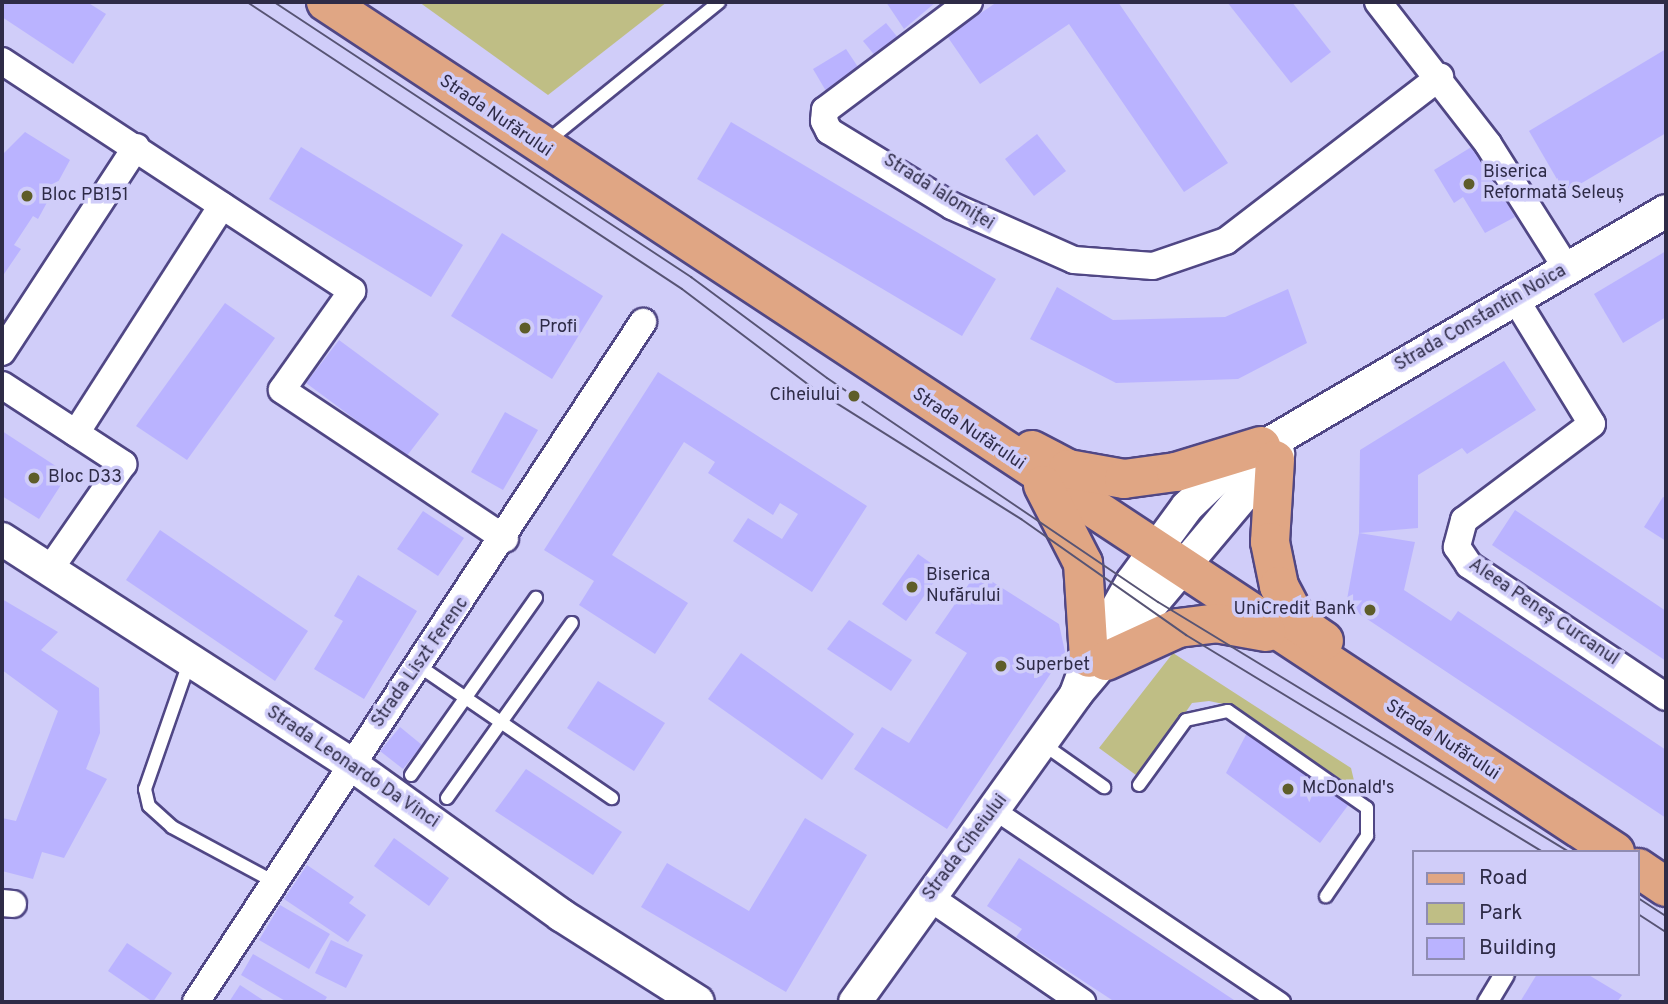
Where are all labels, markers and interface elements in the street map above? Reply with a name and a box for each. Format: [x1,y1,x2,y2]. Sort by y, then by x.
street label: Strada Nufărului [434,71,556,163]
street label: Strada Ialomiței [879,150,997,236]
place label: Biserica Reformată Seleuș [1483,163,1624,206]
marker: Biserica Reformată Seleuș [1461,176,1477,192]
place label: Bloc PB151 [41,185,129,207]
marker: Bloc PB151 [19,188,35,204]
street label: Strada Constantin Noica [1392,261,1570,377]
place label: Profi [539,317,577,339]
marker: Profi [517,320,533,336]
street label: Strada Nufărului [907,384,1029,476]
place label: Ciheiului [770,385,840,407]
marker: Ciheiului [846,388,862,404]
place label: Bloc D33 [48,467,122,489]
marker: Bloc D33 [26,470,42,486]
street label: Aleea Peneș Curcanul [1464,555,1622,671]
place label: Biserica Nufărului [926,566,1001,608]
marker: Biserica Nufărului [904,579,920,595]
street label: Strada Liszt Ferenc [368,594,474,732]
place label: UniCredit Bank [1234,599,1356,621]
marker: UniCredit Bank [1362,602,1378,618]
place label: Superbet [1015,655,1090,677]
marker: Superbet [993,658,1009,674]
street label: Strada Nufărului [1381,696,1503,786]
street label: Strada Leonardo Da Vinci [262,702,442,834]
place label: McDonald's [1302,778,1394,800]
marker: McDonald's [1280,781,1296,797]
street label: Strada Ciheiului [919,791,1013,905]
legend [1412,850,1640,976]
text: Road [1479,865,1528,892]
text: Park [1479,900,1522,927]
text: Building [1479,935,1557,962]

